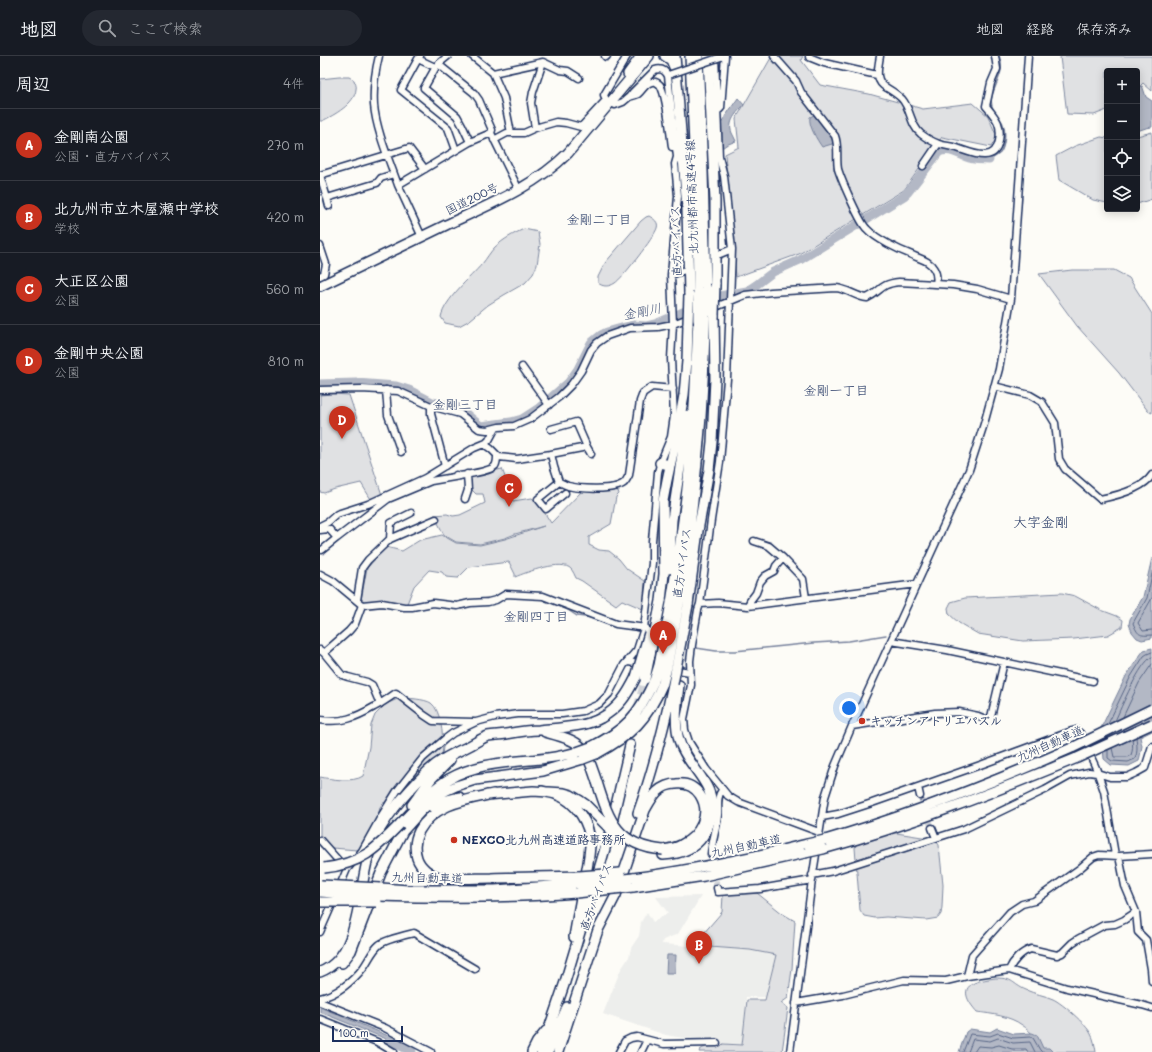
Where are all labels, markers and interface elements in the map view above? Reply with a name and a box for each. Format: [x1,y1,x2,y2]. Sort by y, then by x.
search box [82,10,362,46]
text: 地図 [20,16,58,41]
icon: search [96,17,118,39]
text: ここで検索 [128,18,203,38]
text: 地図 [976,19,1004,38]
text: 経路 [1026,19,1054,38]
text: 保存済み [1076,19,1132,38]
map controls [1104,68,1140,212]
button: + [1104,68,1140,104]
text: 周辺 [16,72,50,94]
text: 4件 [283,74,304,91]
button: − [1104,104,1140,140]
text: 金剛南公園 [54,126,129,146]
text: A [24,136,34,153]
text: 270 m [267,136,304,153]
street label: 北九州都市高速4号線 [681,139,701,255]
button: locate [1104,140,1140,176]
text: 公園 · 直方バイパス [54,147,172,164]
button: layers [1104,176,1140,212]
street label: 国道200号 [442,178,501,218]
text: 北九州市立木屋瀬中学校 [54,198,219,218]
street label: 直方バイパス [666,205,684,277]
text: B [25,208,33,225]
text: 420 m [267,208,304,225]
district label: 金剛二丁目 [566,210,632,227]
text: 学校 [54,219,80,236]
text: 大正区公園 [54,270,129,290]
text: C [24,280,34,297]
text: 560 m [266,280,304,297]
text: 公園 [54,291,80,308]
water label: 金剛川 [621,298,663,323]
text: 金剛中央公園 [54,342,144,362]
text: D [24,352,34,369]
text: 810 m [268,352,304,369]
text: 公園 [54,363,80,380]
district label: 金剛一丁目 [803,381,869,398]
district label: 金剛三丁目 [432,395,498,412]
pin: D [329,406,355,439]
pin: C [496,474,522,507]
district label: 大字金剛 [1013,512,1069,531]
street label: 直方バイパス [668,526,694,600]
district label: 金剛四丁目 [503,607,569,624]
pin: A [650,621,676,654]
your location [839,698,859,718]
place label: キッチンアトリエパズル [870,712,1002,728]
marker: キッチンアトリエパズル [857,716,867,726]
street label: 九州自動車道 [1013,721,1086,765]
street label: 九州自動車道 [709,830,783,860]
place label: NEXCO北九州高速道路事務所 [462,831,626,847]
marker: NEXCO北九州高速道路事務所 [449,835,459,845]
street label: 直方バイパス [575,860,615,933]
street label: 九州自動車道 [391,868,463,886]
pin: B [686,931,712,964]
scale bar [332,1024,403,1043]
text: 100 m [338,1025,369,1040]

